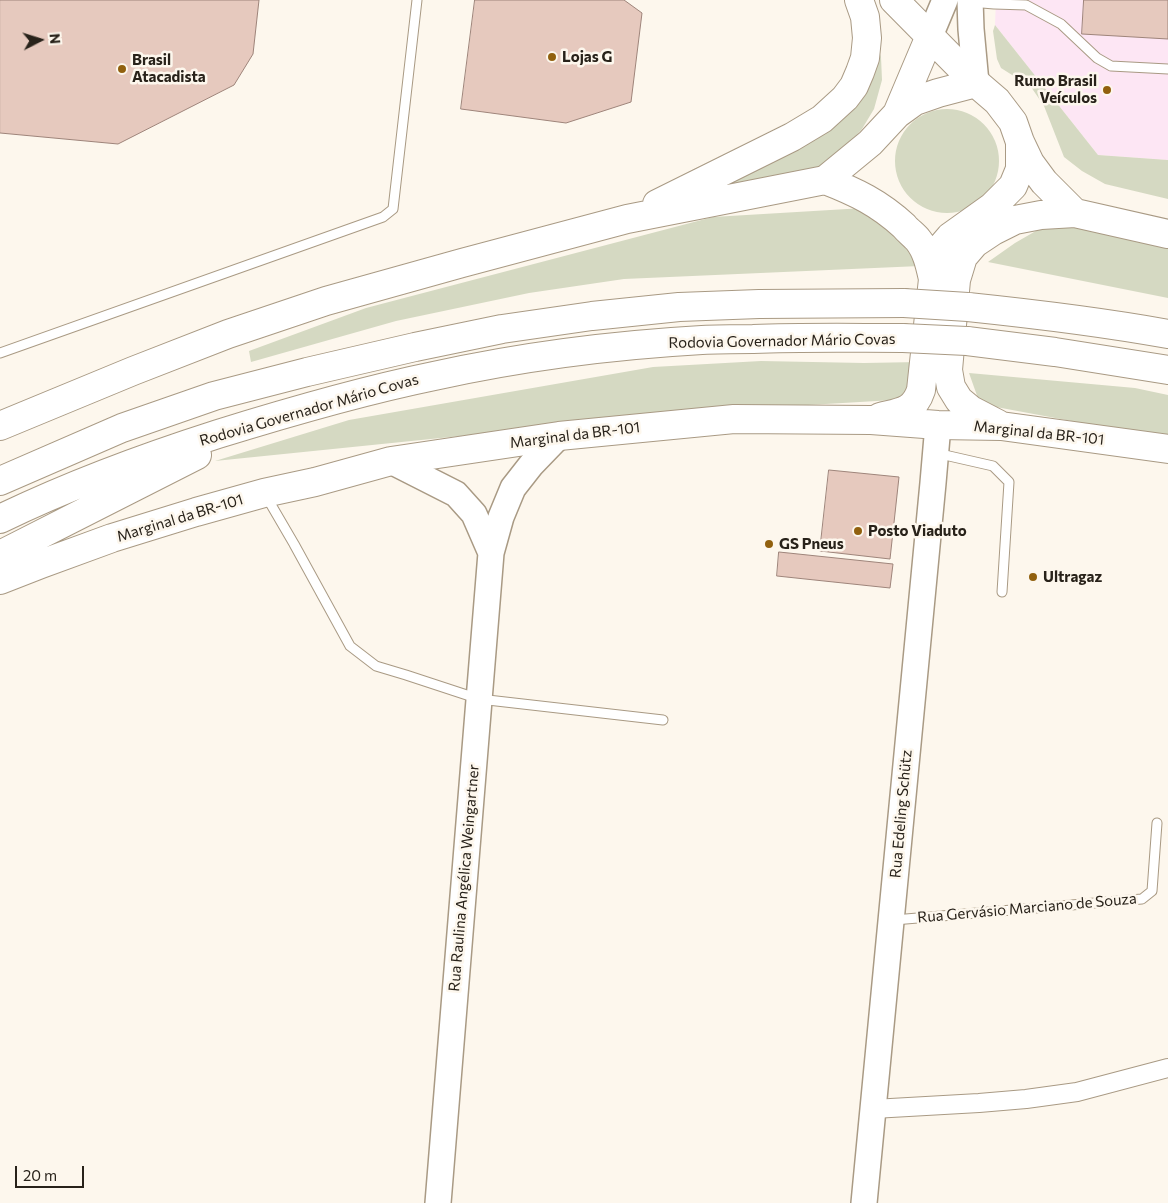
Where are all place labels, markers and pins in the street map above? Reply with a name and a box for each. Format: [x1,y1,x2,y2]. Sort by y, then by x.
place label: Lojas G [562,48,613,66]
place label: Brasil Atacadista [132,51,206,86]
marker: Lojas G [546,51,558,63]
marker: Brasil Atacadista [116,63,128,75]
place label: Rumo Brasil Veículos [1014,72,1097,107]
marker: Rumo Brasil Veículos [1101,84,1113,96]
place label: Posto Viaduto [868,522,967,540]
marker: Posto Viaduto [852,525,864,537]
place label: GS Pneus [779,535,844,553]
marker: GS Pneus [763,538,775,550]
place label: Ultragaz [1043,568,1102,586]
marker: Ultragaz [1027,571,1039,583]

